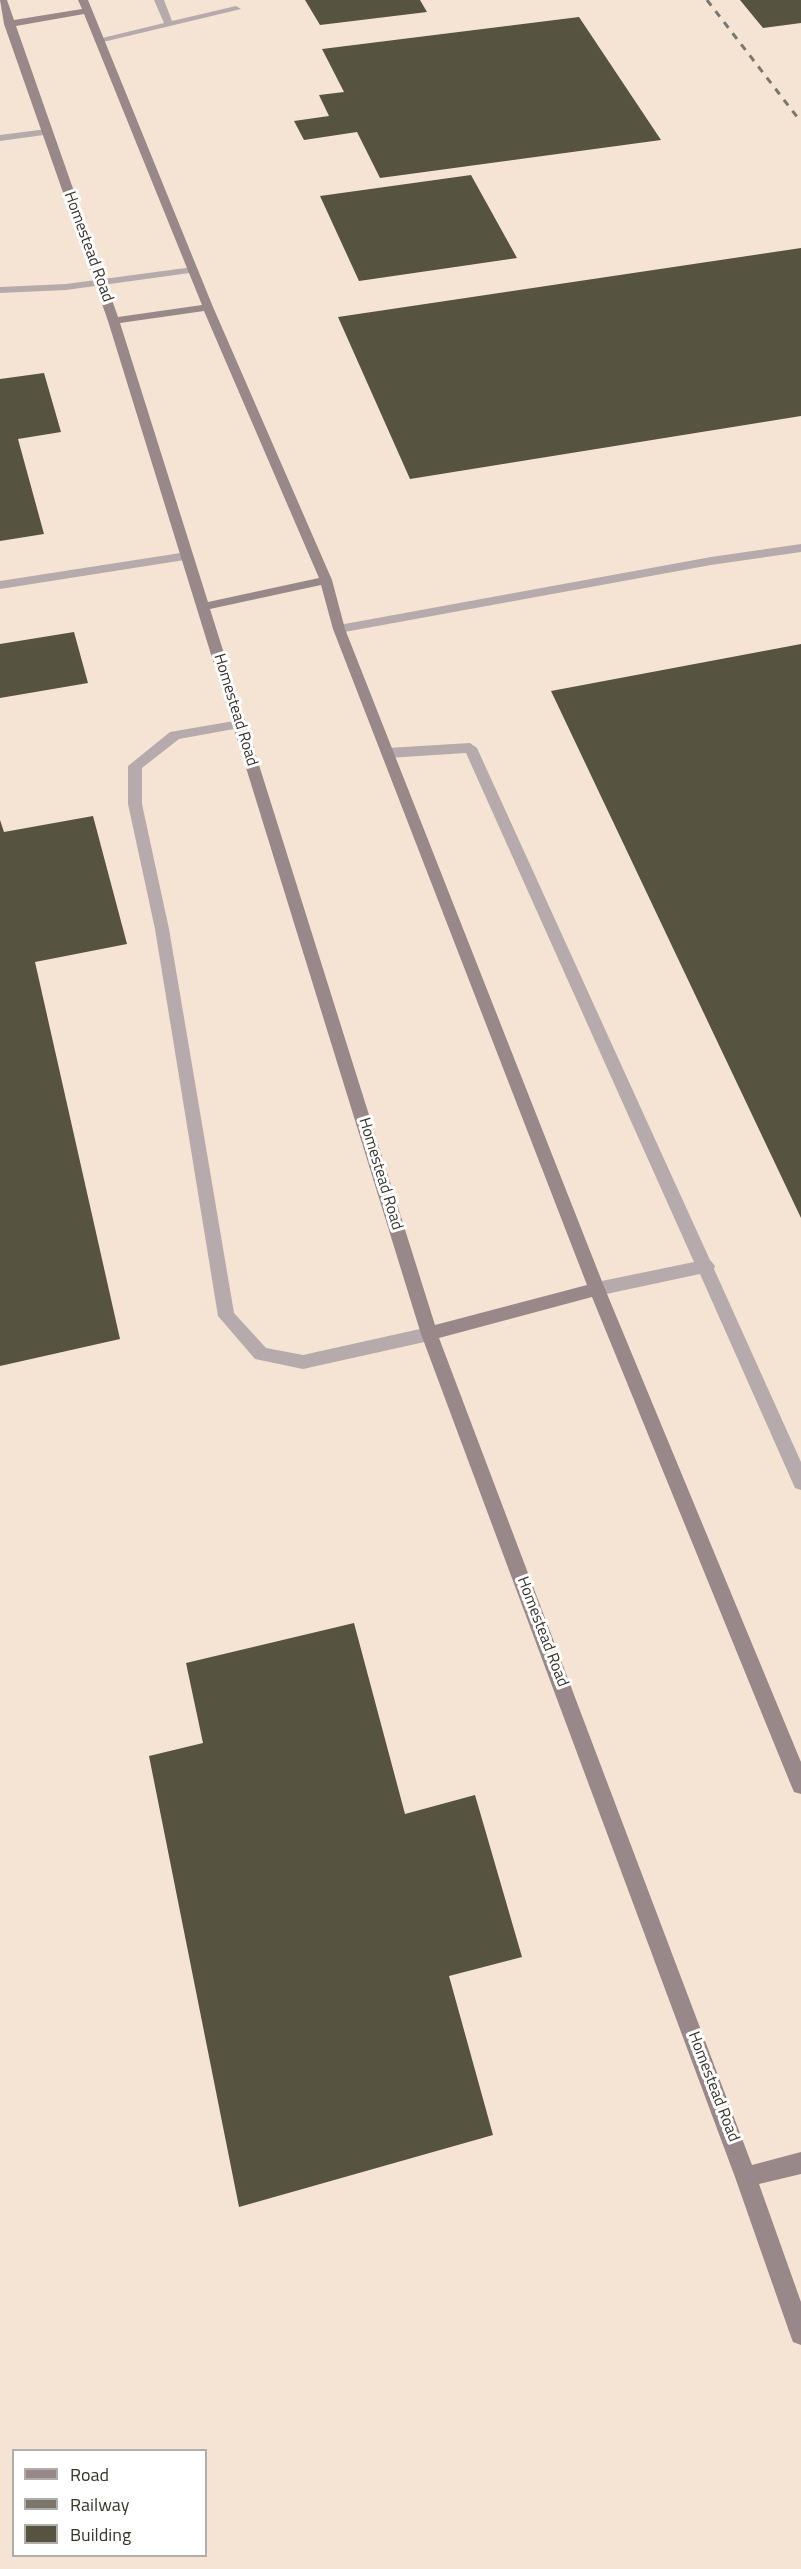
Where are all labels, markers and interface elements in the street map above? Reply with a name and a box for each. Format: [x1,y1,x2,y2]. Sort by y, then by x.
street label: Homestead Road [59,189,117,305]
street label: Homestead Road [209,652,261,768]
street label: Homestead Road [354,1116,406,1232]
street label: Homestead Road [512,1574,572,1690]
street label: Homestead Road [683,2029,743,2145]
legend [12,2449,207,2557]
text: Road [70,2461,109,2488]
text: Railway [70,2491,129,2518]
text: Building [70,2521,131,2548]

